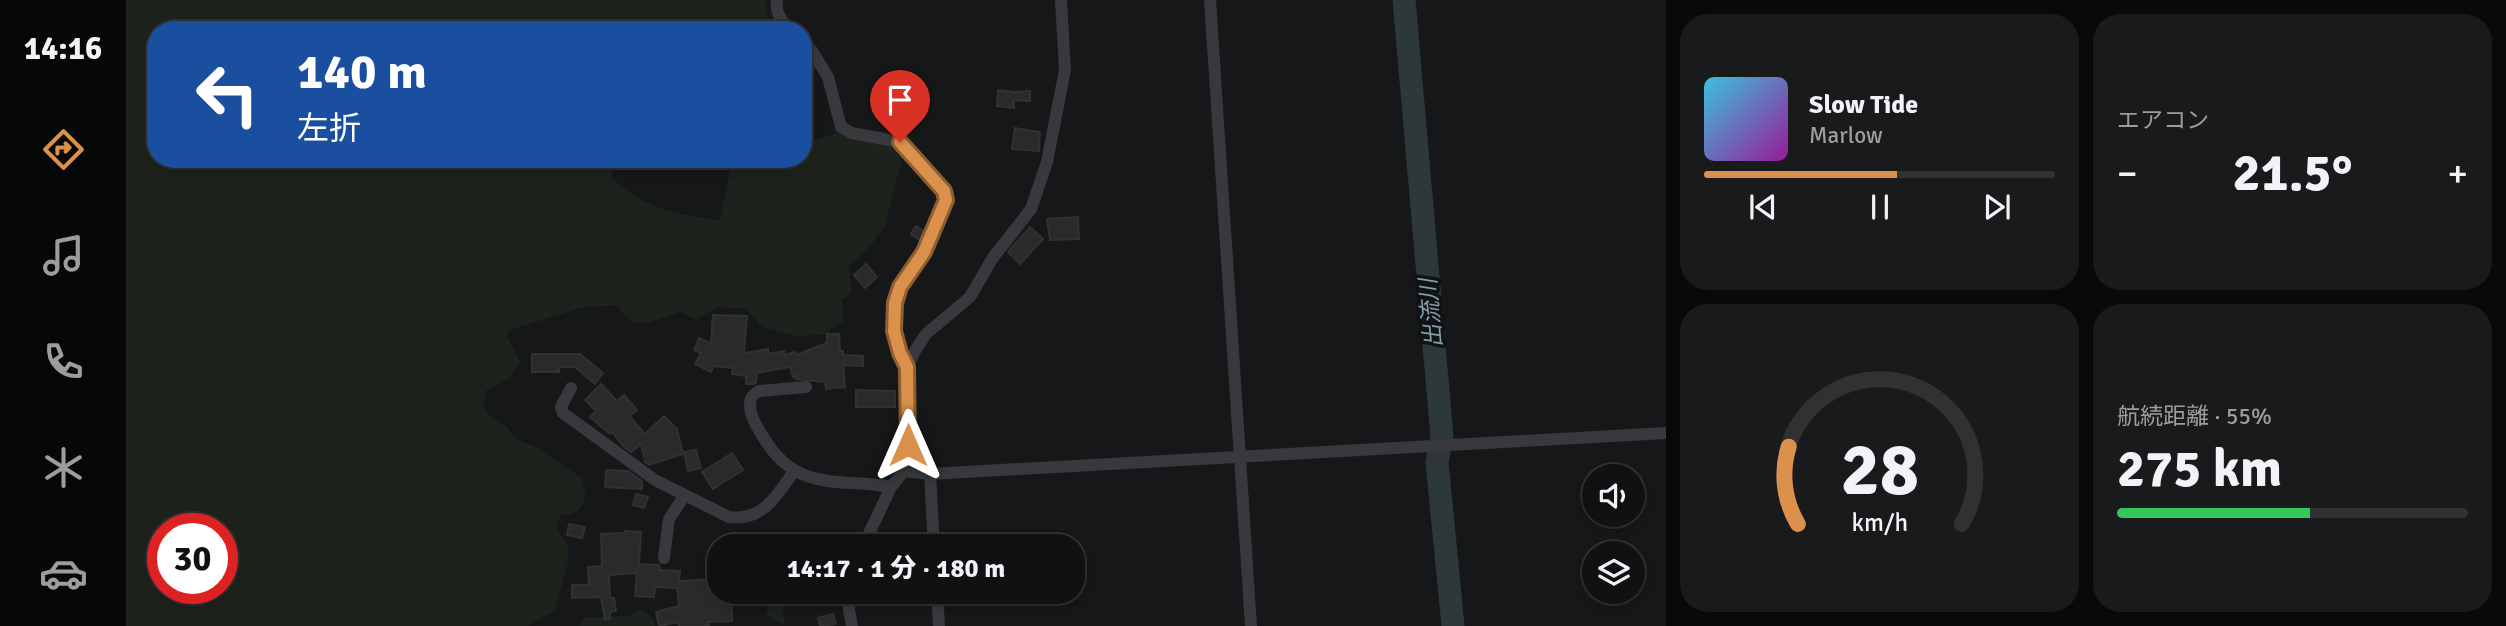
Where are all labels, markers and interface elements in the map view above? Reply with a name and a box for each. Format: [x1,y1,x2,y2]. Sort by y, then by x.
text: 14:16 [24,29,102,68]
text: 140 m [297,42,427,102]
icon: left [182,49,273,140]
pin [870,70,930,142]
icon: arrive [881,81,919,119]
text: Slow Tide [1809,89,1918,121]
text: エアコン [2117,106,2209,135]
text: 左折 [297,109,361,148]
text: Marlow [1809,121,1883,150]
icon: directions [39,125,88,174]
text: 21.5° [2233,141,2352,205]
text: − [2117,150,2138,197]
text: + [2447,150,2468,197]
icon: previous [1744,188,1782,226]
icon: pause [1861,188,1899,226]
icon: next [1978,188,2016,226]
icon: music [39,231,88,280]
water label: 出流川 [1413,274,1448,349]
icon: phone [39,337,88,386]
text: 航続距離 · 55% [2117,402,2272,431]
position arrow [871,408,945,482]
text: 28 [1840,426,1919,515]
text: 275 km [2117,437,2282,501]
icon: climate [39,443,88,492]
map controls [1582,464,1645,604]
button: sound [1582,464,1645,527]
text: km/h [1851,507,1908,538]
speed limit sign: 30 [147,513,238,604]
button: layers [1582,541,1645,604]
icon: car [39,549,88,598]
text: 14:17 · 1 分 · 180 m [787,553,1005,585]

